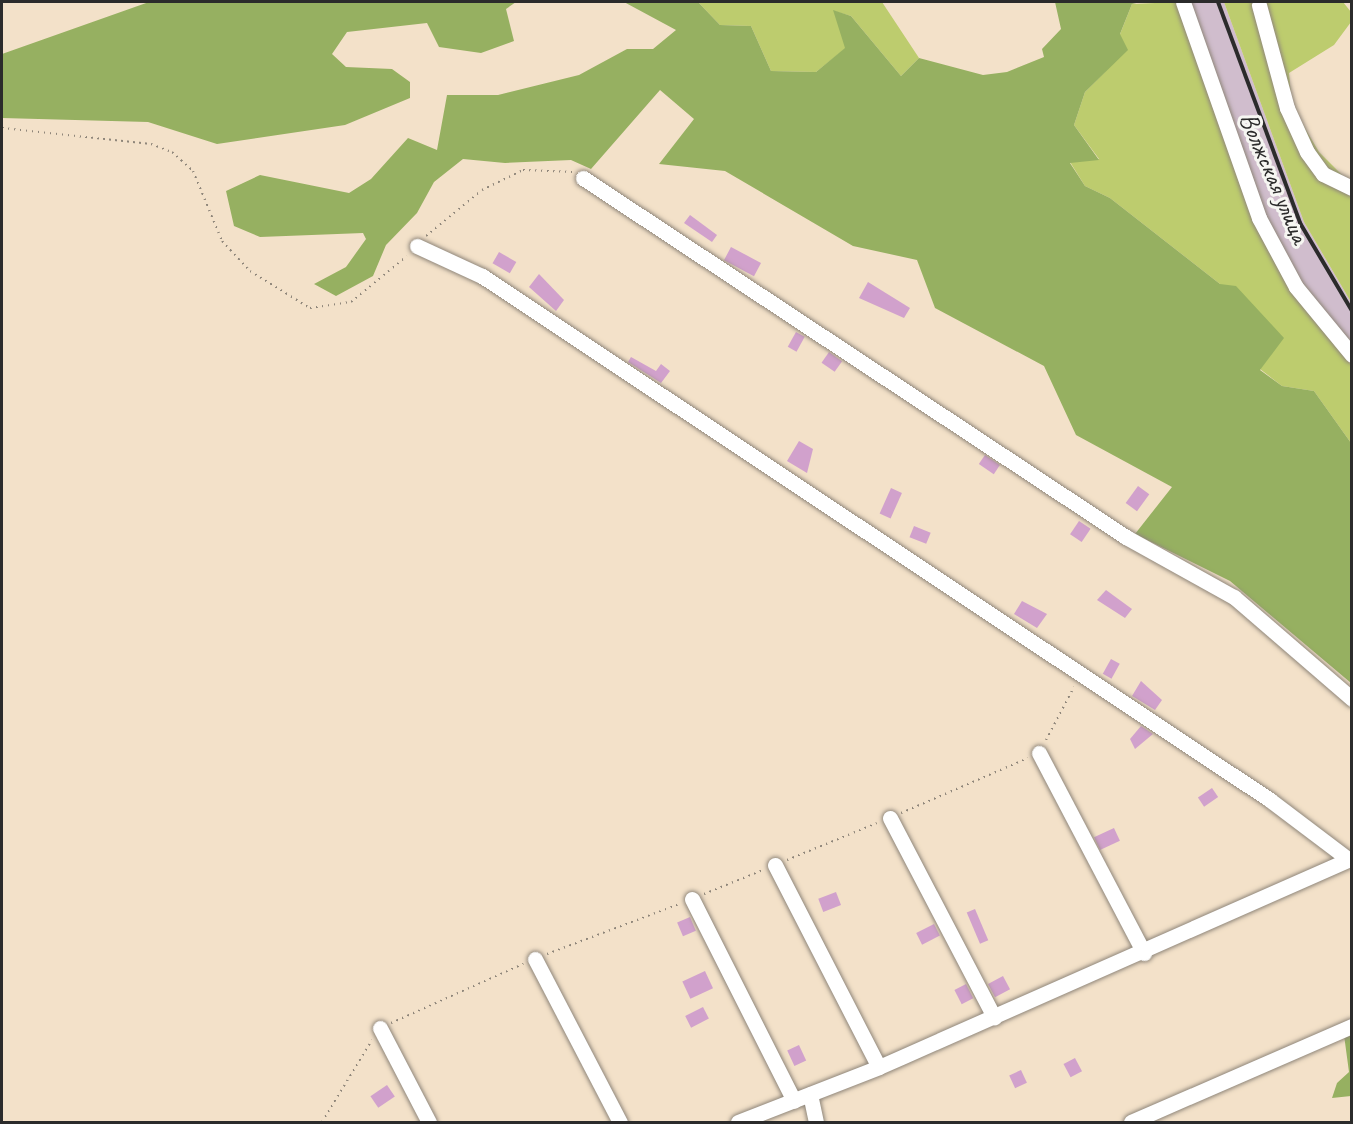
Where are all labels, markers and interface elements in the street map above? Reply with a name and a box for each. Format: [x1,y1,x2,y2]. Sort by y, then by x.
street label: Волжская улица [1232,108,1316,248]

